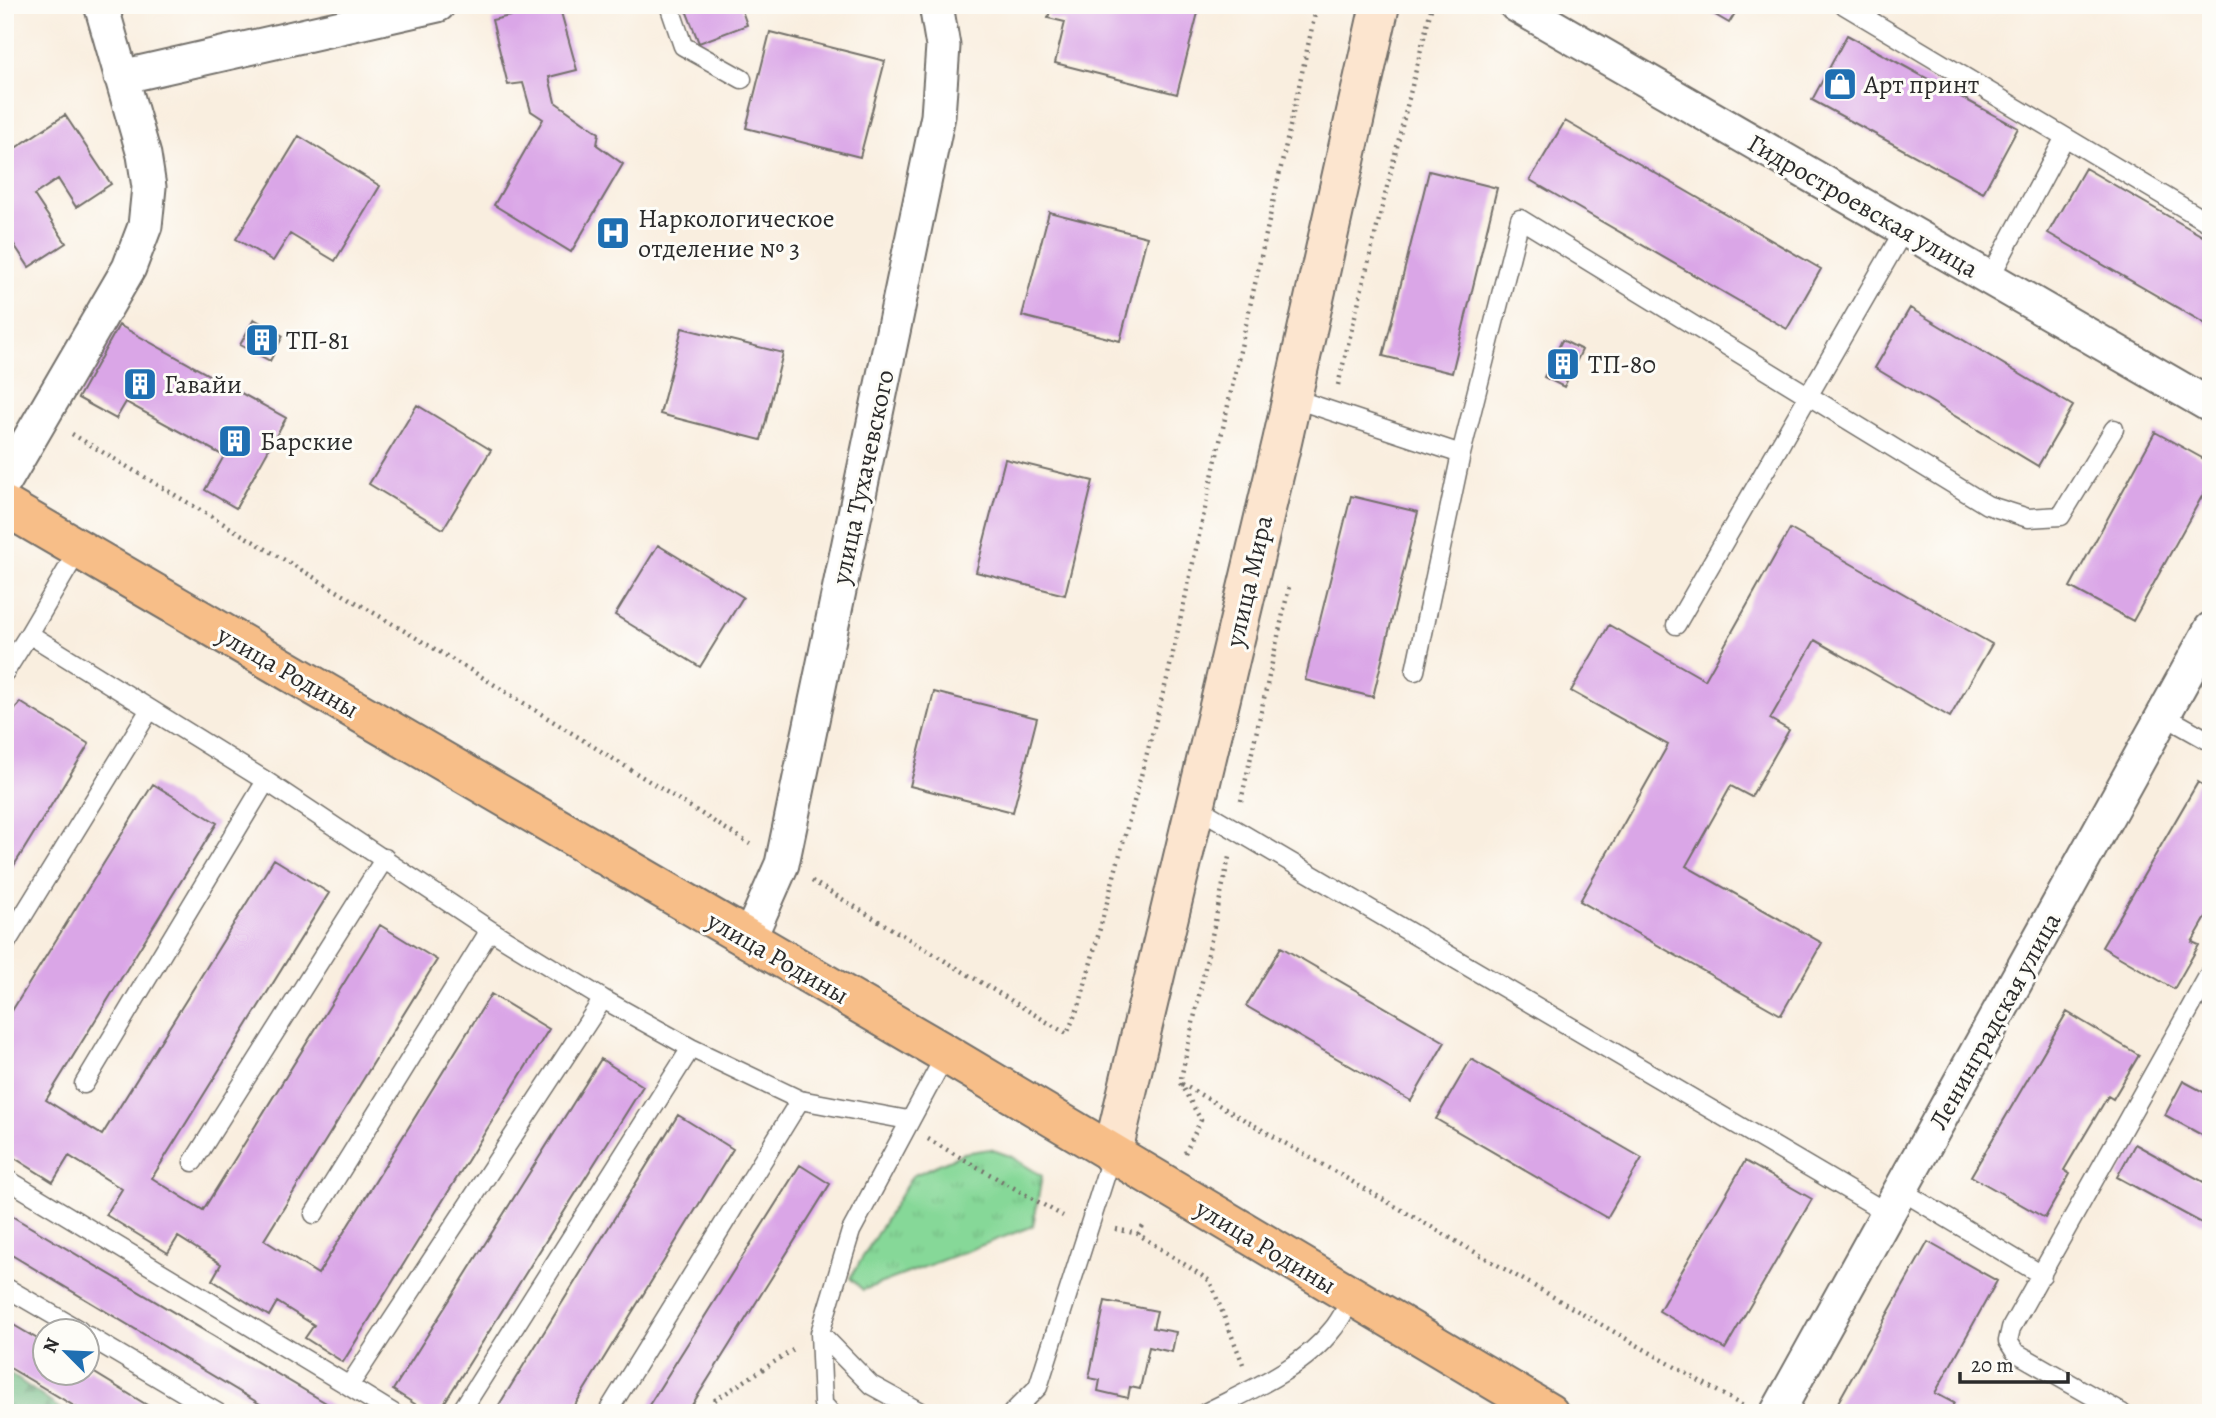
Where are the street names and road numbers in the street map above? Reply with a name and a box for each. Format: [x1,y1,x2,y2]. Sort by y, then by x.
street label: Гидростроевская улица [1741,126,1985,286]
street label: улица Тухачевского [823,367,903,588]
street label: улица Мира [1217,512,1281,651]
street label: улица Родины [210,617,365,727]
street label: улица Родины [700,903,855,1013]
street label: Ленинградская улица [1921,906,2069,1136]
street label: улица Родины [1188,1191,1343,1303]

